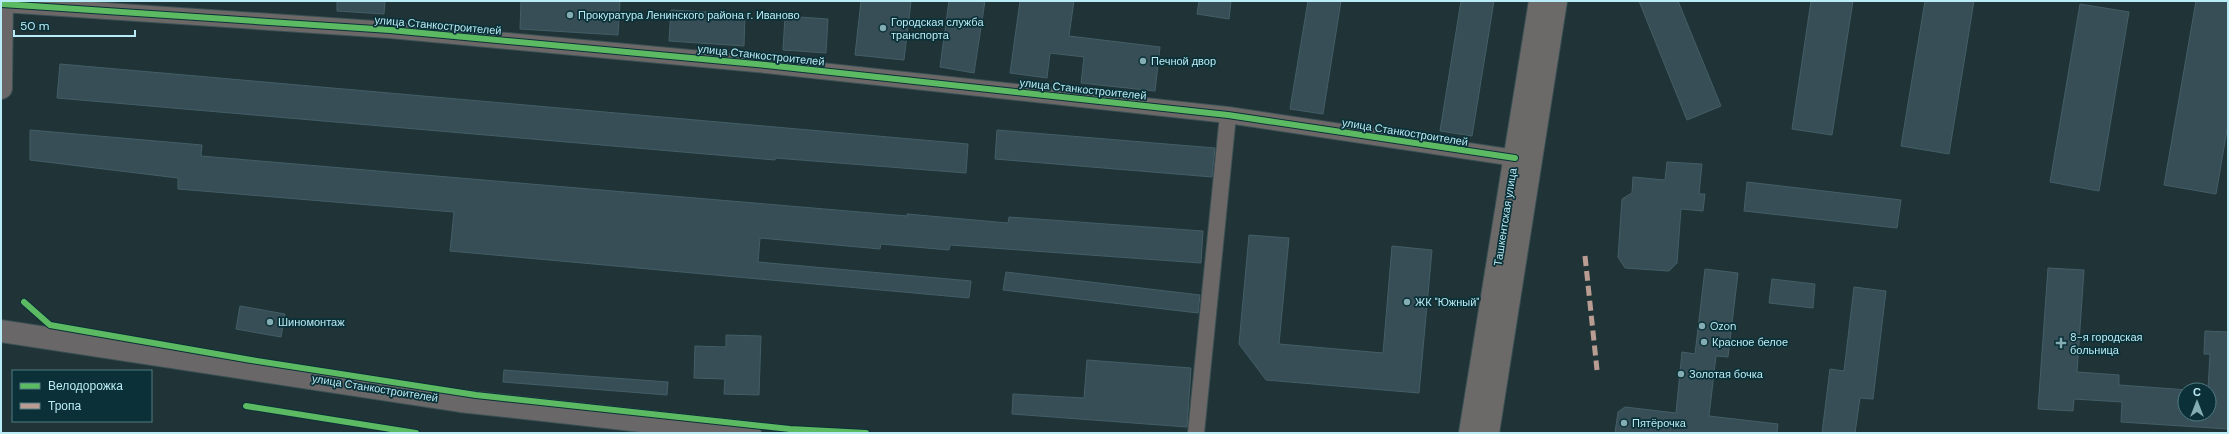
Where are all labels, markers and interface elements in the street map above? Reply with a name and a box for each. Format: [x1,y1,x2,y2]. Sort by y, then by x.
place label: Прокуратура Ленинского района г. Иваново [578,8,800,22]
marker: Прокуратура Ленинского района г. Иваново [565,10,575,20]
scale bar [14,12,135,38]
street label: улица Станкостроителей [374,12,502,38]
place label: Городская служба транспорта [891,15,984,42]
text: 50 m [20,18,49,34]
marker: Городская служба транспорта [878,23,888,33]
street label: улица Станкостроителей [697,41,825,69]
place label: Печной двор [1151,54,1216,68]
marker: Печной двор [1138,56,1148,66]
street label: улица Станкостроителей [1019,75,1147,103]
street label: улица Станкостроителей [1341,115,1469,149]
street label: Ташкентская улица [1490,166,1520,267]
place label: ЖК "Южный" [1415,295,1480,309]
marker: ЖК "Южный" [1402,297,1412,307]
place label: Шиномонтаж [278,315,345,329]
marker: Шиномонтаж [265,317,275,327]
place label: Ozon [1710,319,1736,333]
marker: Ozon [1697,321,1707,331]
place label: 8-я городская больница [2070,330,2142,357]
place label: Красное белое [1712,335,1788,349]
marker: Красное белое [1699,337,1709,347]
marker: 8-я городская больница [2055,337,2067,349]
place label: Золотая бочка [1689,367,1764,381]
marker: Золотая бочка [1676,369,1686,379]
legend [12,370,152,422]
street label: улица Станкостроителей [311,371,439,405]
text: Велодорожка [48,378,123,394]
north arrow [2177,382,2217,422]
text: С [2193,385,2201,399]
text: Тропа [48,398,82,414]
place label: Пятёрочка [1632,416,1687,430]
marker: Пятёрочка [1619,418,1629,428]

